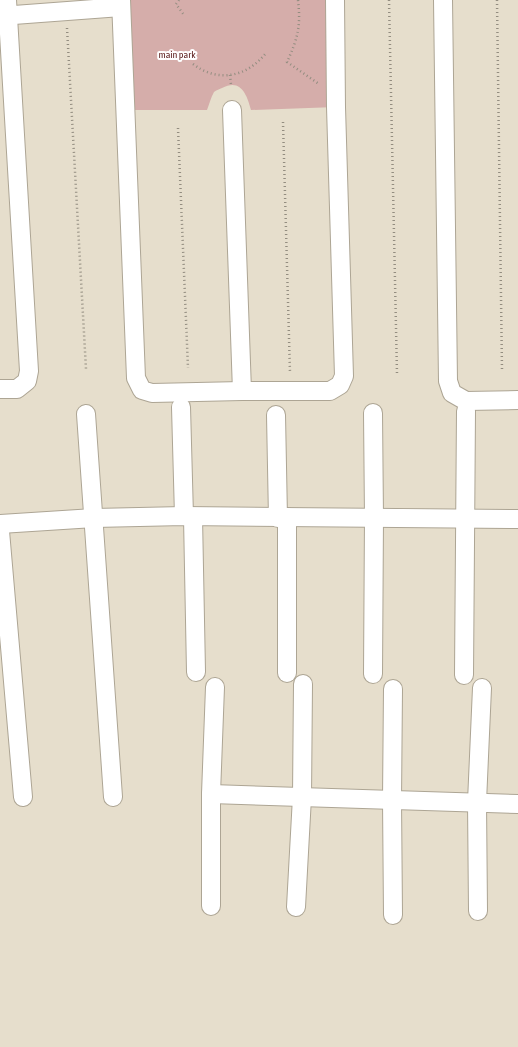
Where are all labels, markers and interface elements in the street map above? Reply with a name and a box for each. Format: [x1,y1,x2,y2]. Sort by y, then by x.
park label: main park [158,49,196,60]

